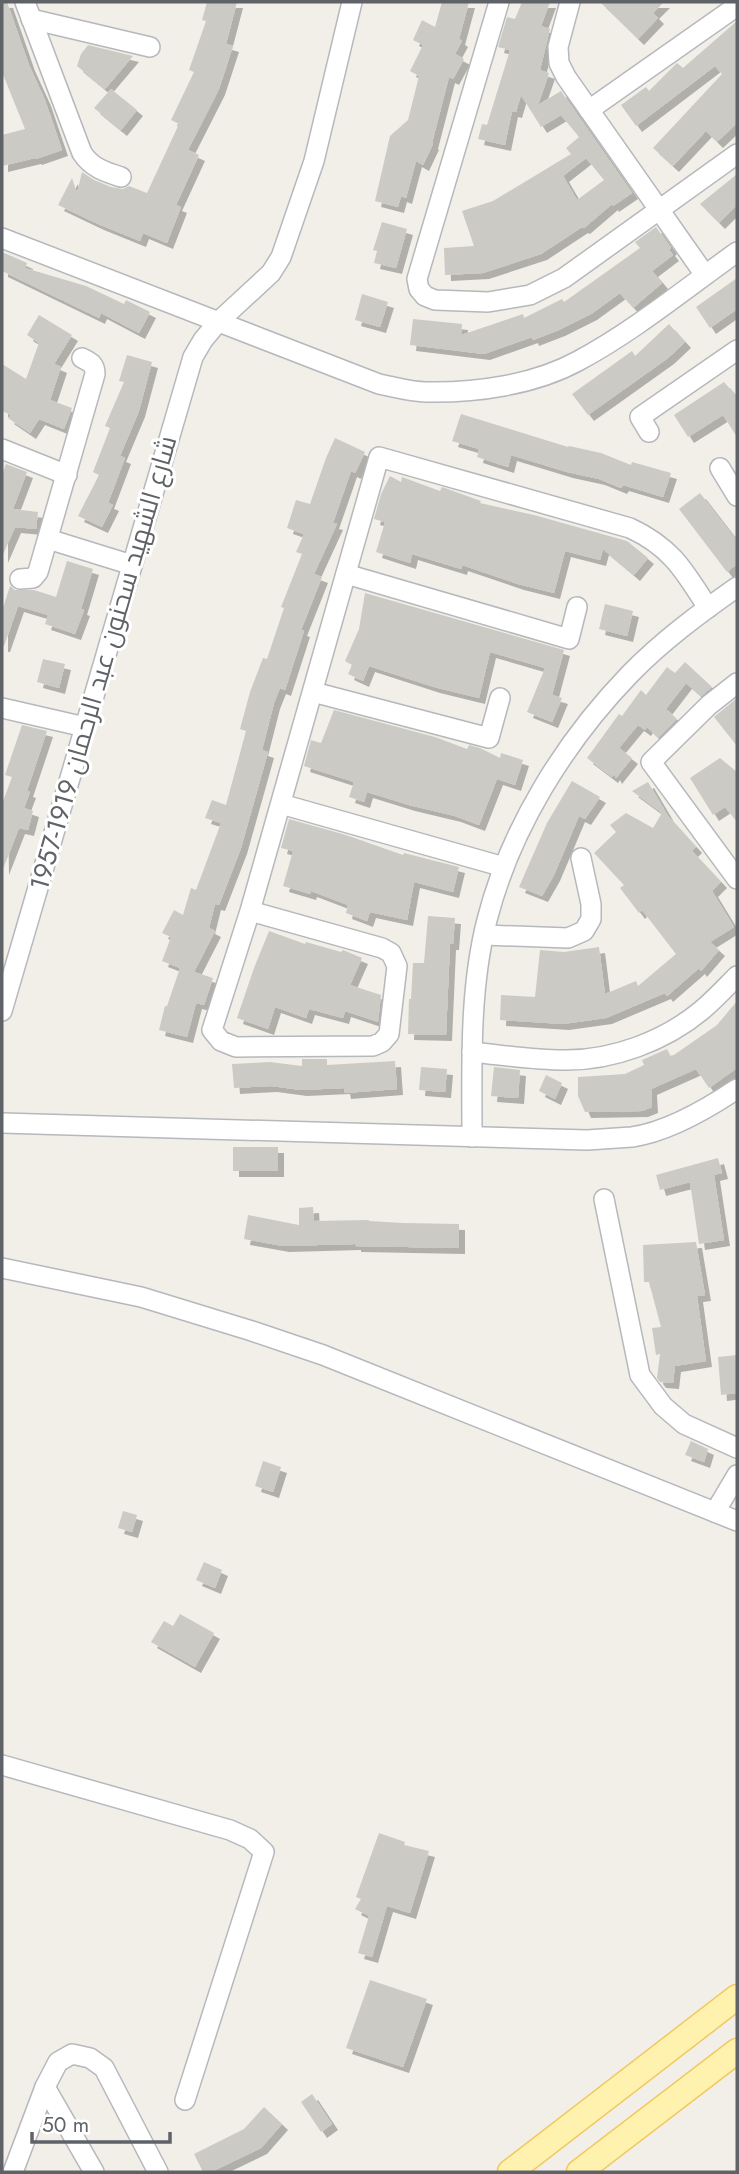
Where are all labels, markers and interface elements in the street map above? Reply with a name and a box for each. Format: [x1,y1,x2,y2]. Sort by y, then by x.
street label: شارع الشهيد سحنون عبد الرحمان 1919-1957 [20,431,186,895]
scale bar [32,2100,170,2144]
text: 50 m [42,2110,89,2140]

